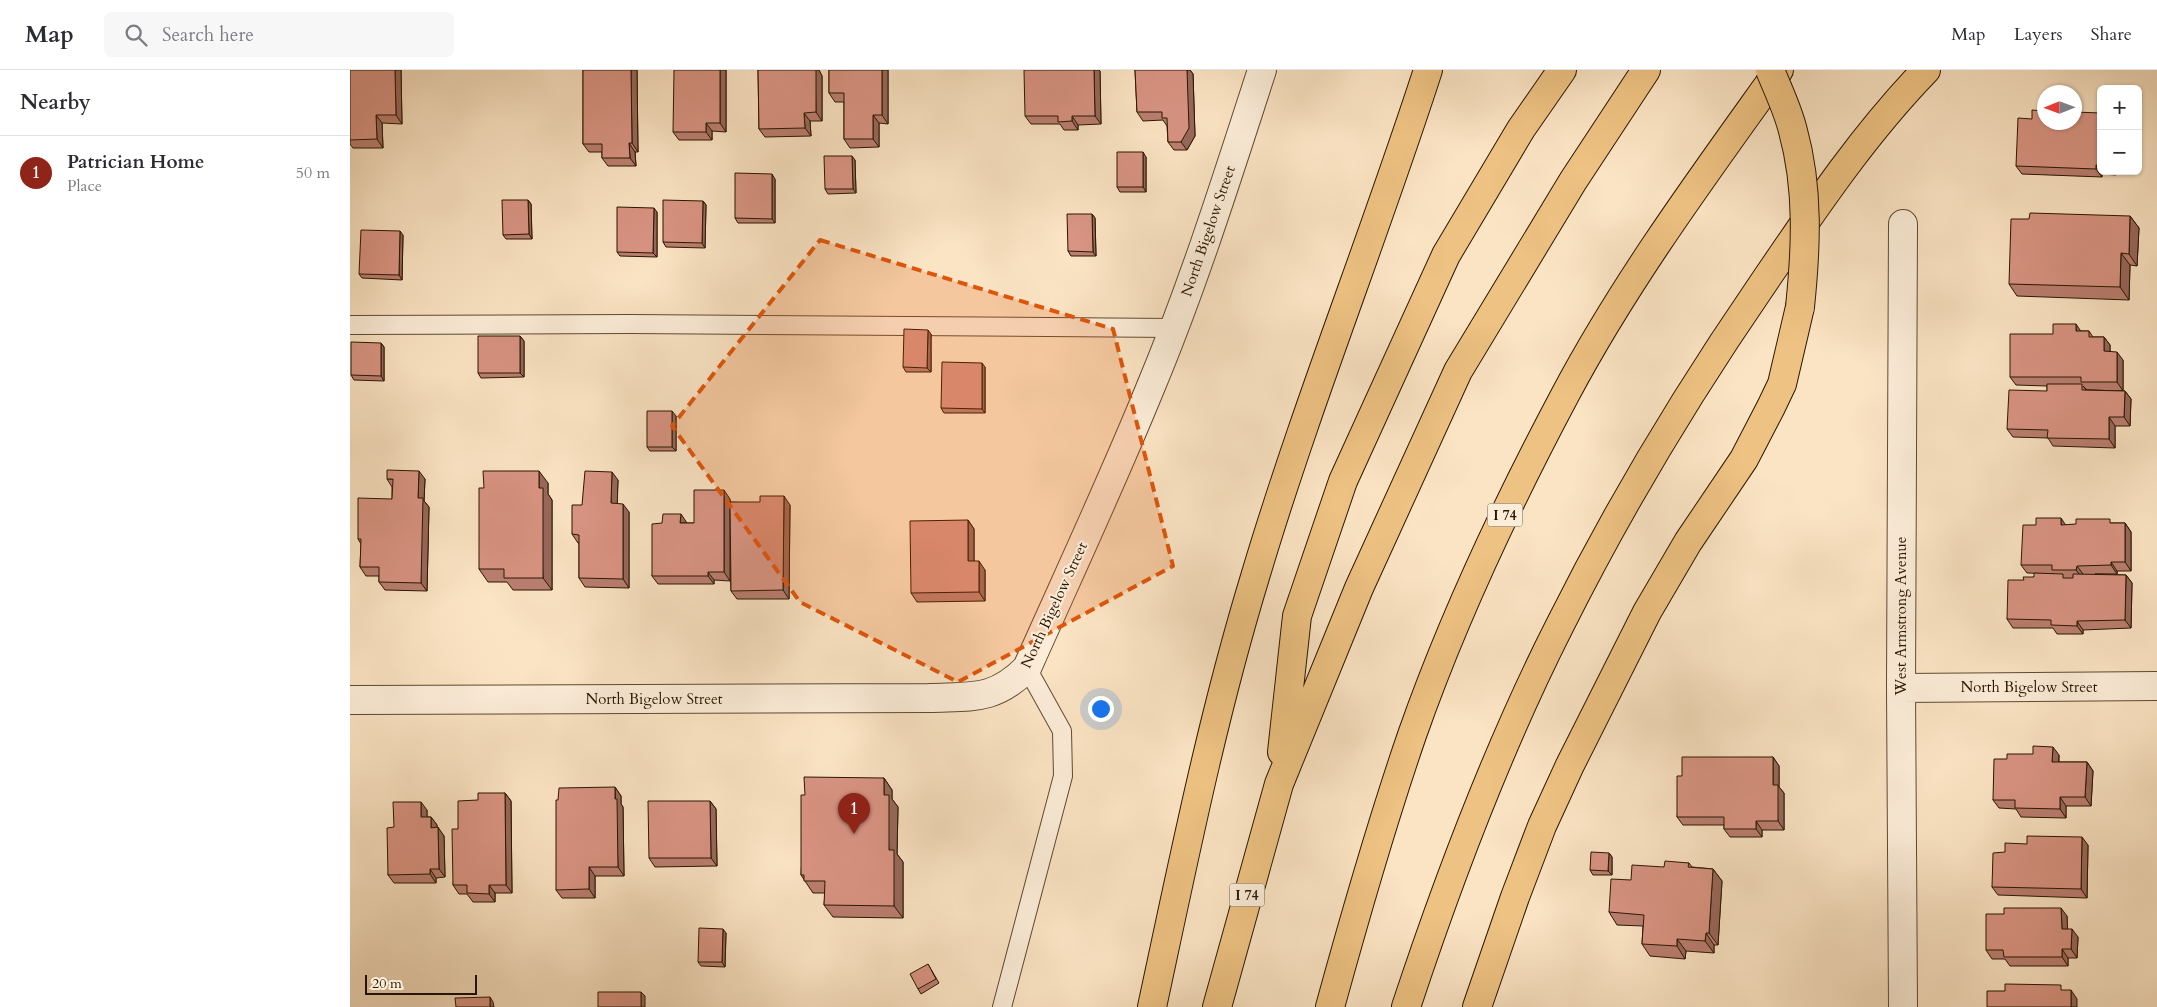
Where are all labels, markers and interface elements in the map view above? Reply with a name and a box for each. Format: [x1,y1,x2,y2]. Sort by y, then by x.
search box [104,12,454,57]
text: Map [25,18,74,51]
icon: search [122,21,150,49]
text: Search here [162,22,254,48]
text: Map [1951,22,1986,47]
text: Layers [2014,22,2063,47]
text: Share [2091,22,2132,47]
north arrow [2037,85,2082,130]
map controls [2097,85,2142,175]
button: + [2097,85,2142,130]
text: Nearby [20,88,91,117]
button: − [2097,130,2142,175]
text: Patrician Home [67,149,205,175]
text: 1 [32,162,40,184]
text: 50 m [296,162,330,184]
street label: North Bigelow Street [1176,163,1240,299]
text: Place [67,175,102,197]
road number: I 74 [1488,504,1522,526]
street label: West Armstrong Avenue [1891,536,1911,696]
street label: North Bigelow Street [1016,538,1092,671]
street label: North Bigelow Street [1960,677,2098,697]
street label: North Bigelow Street [585,689,723,709]
your location [1088,696,1114,722]
pin: 1 [838,793,870,834]
road number: I 74 [1230,884,1264,906]
scale bar [365,972,478,995]
text: 20 m [372,974,402,993]

